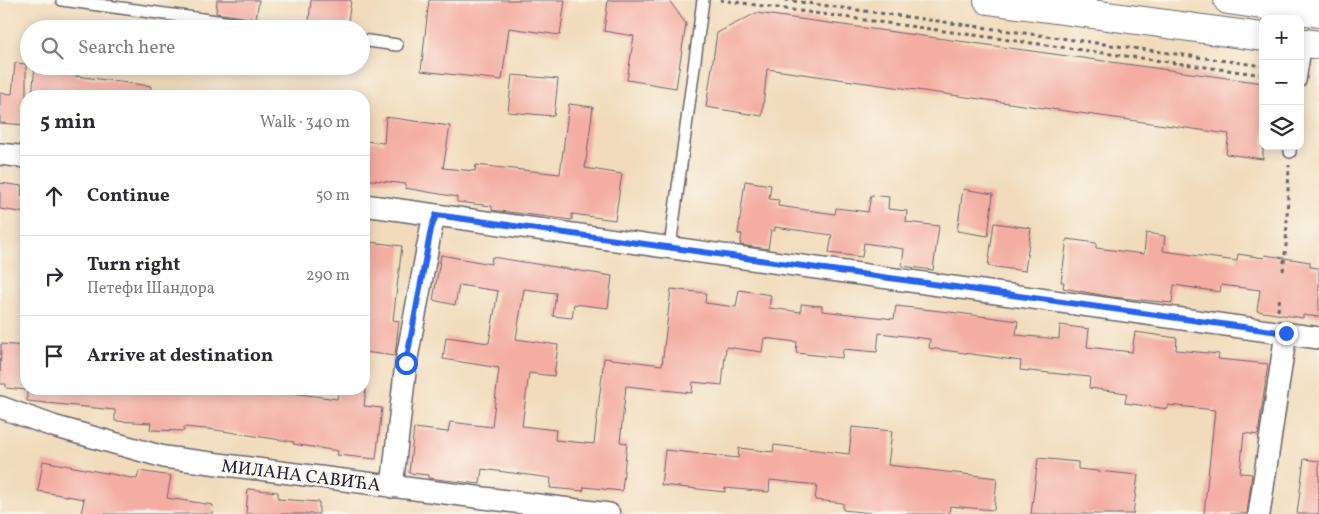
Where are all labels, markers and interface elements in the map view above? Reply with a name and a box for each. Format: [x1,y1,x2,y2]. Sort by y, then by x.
map controls [1259,15,1304,150]
button: + [1259,15,1304,60]
search box [20,20,370,75]
icon: search [38,34,66,62]
text: Search here [78,35,175,61]
button: − [1259,60,1304,105]
button: layers [1259,105,1304,150]
text: 5 min [40,108,96,137]
text: Walk · 340 m [260,112,350,134]
icon: ahead [40,182,68,210]
text: Continue [87,183,170,209]
text: 50 m [316,185,350,207]
text: Turn right [87,252,180,278]
icon: right [40,262,68,290]
text: 290 m [306,265,350,287]
text: Петефи Шандора [87,278,215,300]
route end [1275,322,1298,345]
icon: arrive [40,342,68,370]
text: Arrive at destination [87,343,273,369]
route start [395,352,418,375]
street label: МИЛАНА САВИЋА [220,454,382,499]

